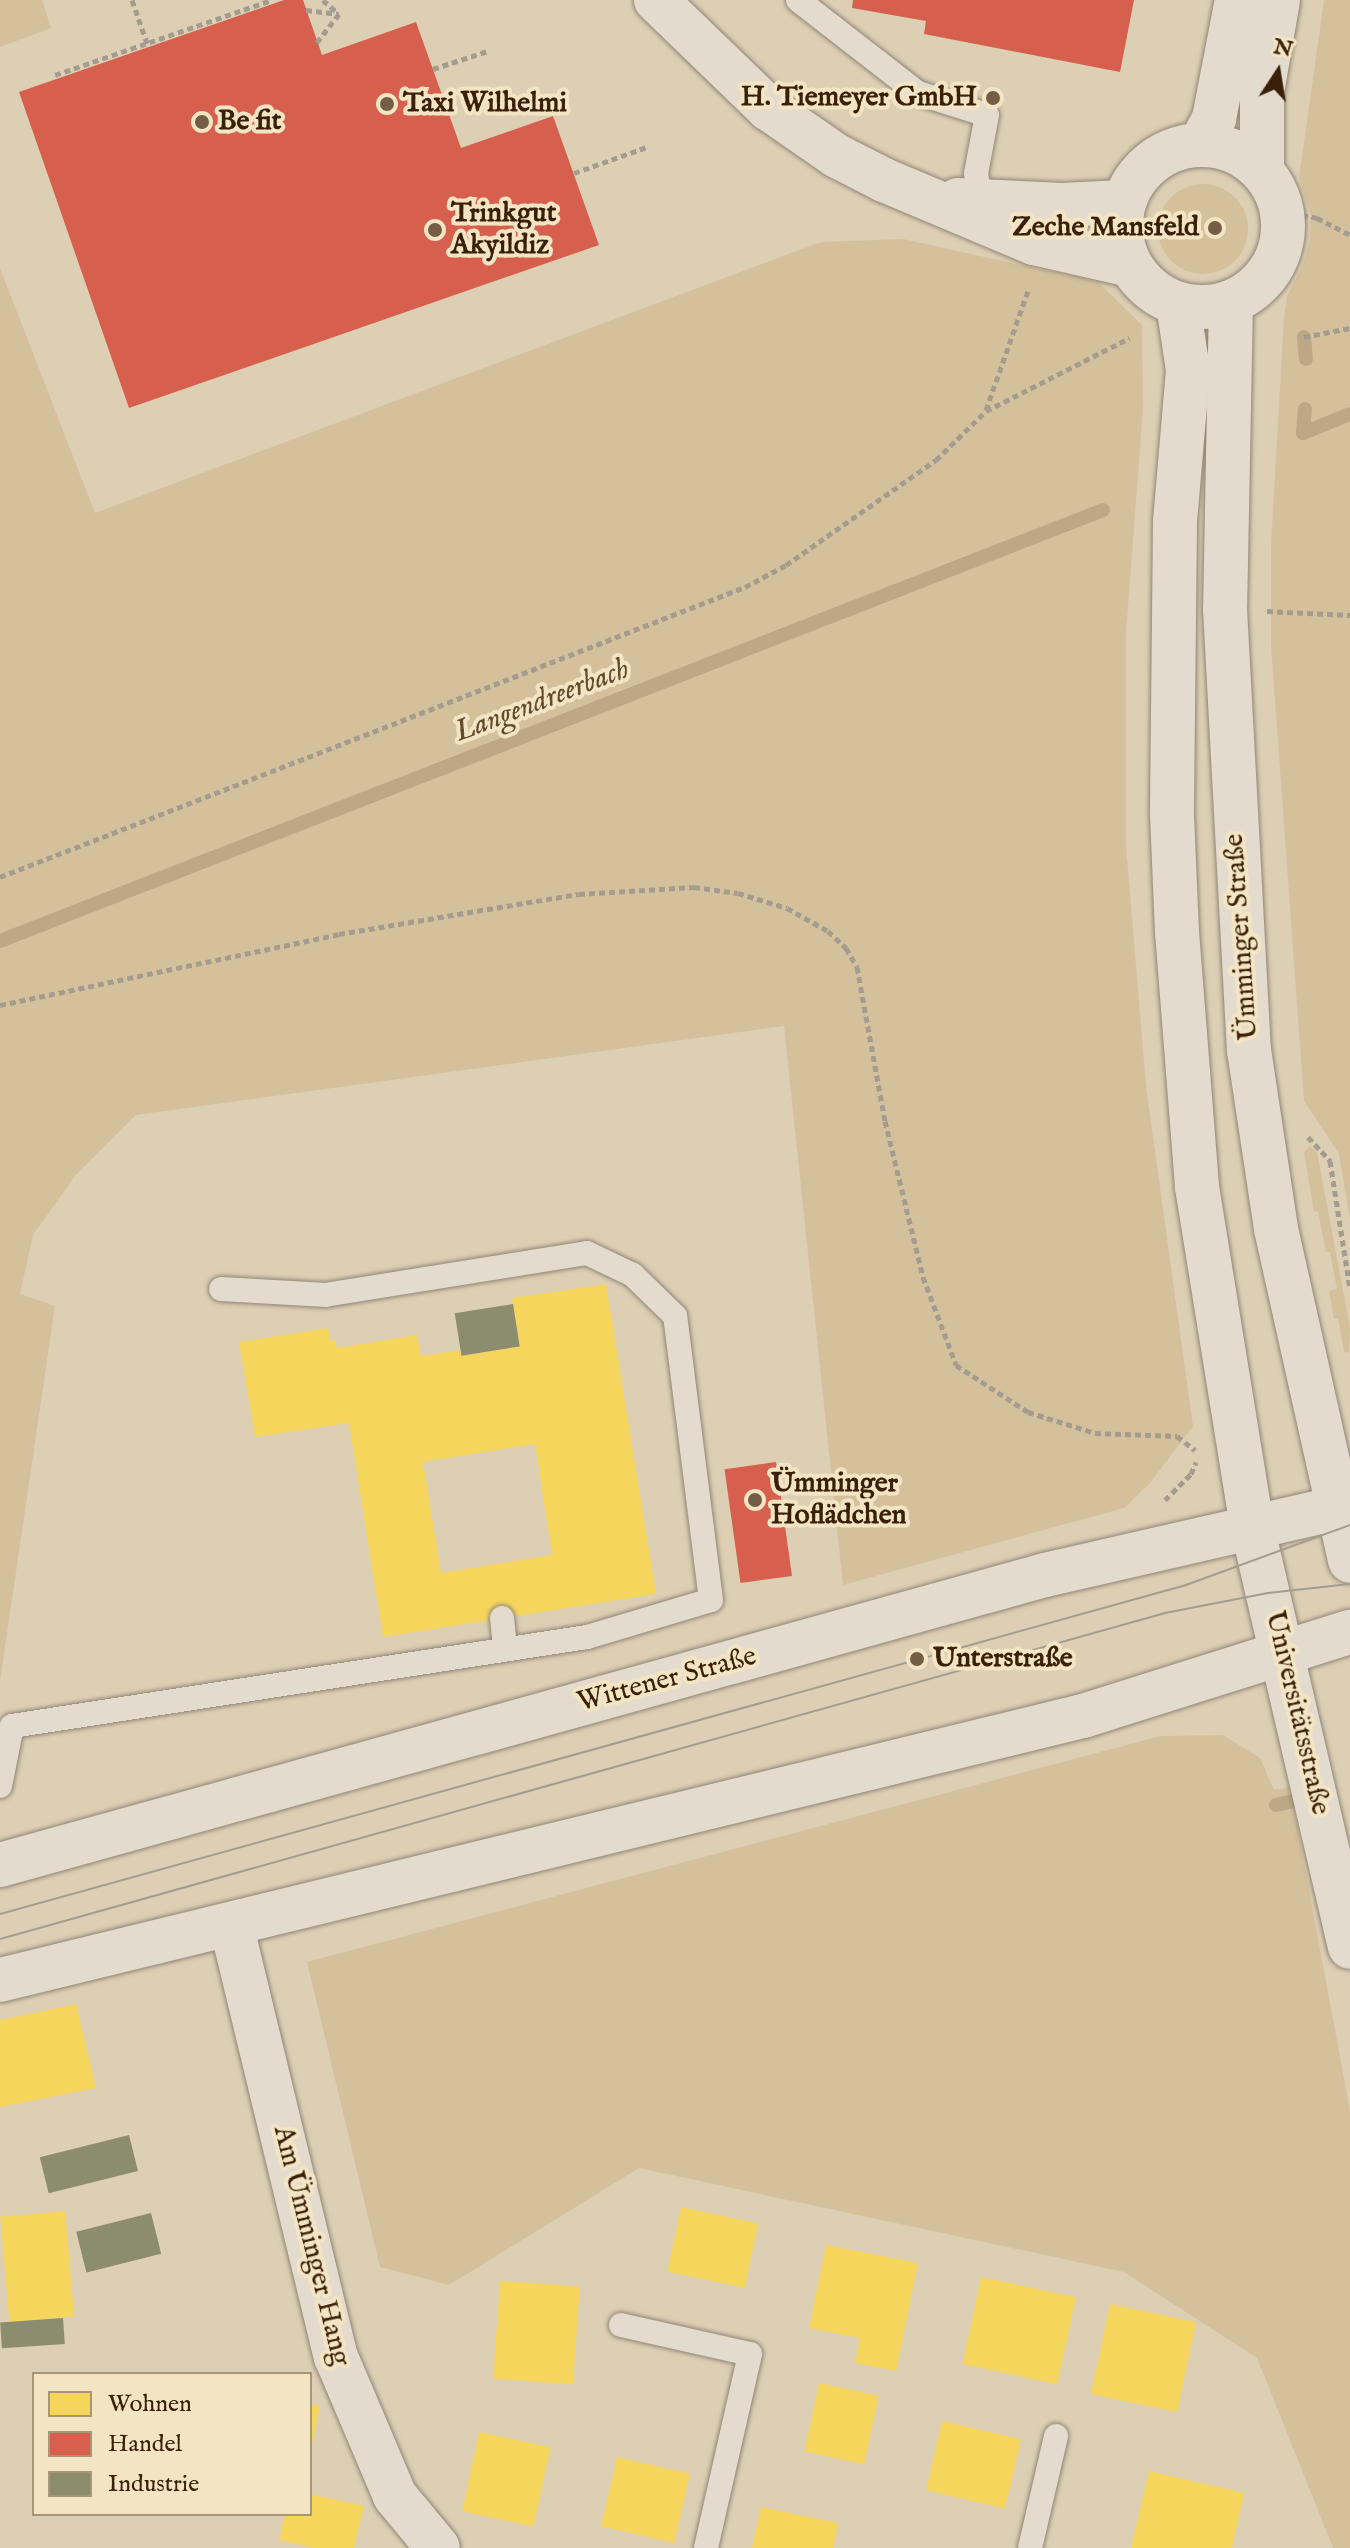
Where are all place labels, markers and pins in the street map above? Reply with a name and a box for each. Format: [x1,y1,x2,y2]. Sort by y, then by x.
place label: H. Tiemeyer GmbH [741,81,977,115]
place label: Taxi Wilhelmi [403,87,567,121]
marker: H. Tiemeyer GmbH [984,89,1002,107]
marker: Taxi Wilhelmi [378,95,396,113]
place label: Be fit [218,105,281,139]
marker: Be fit [193,113,211,131]
place label: Trinkgut Akyildiz [451,197,556,263]
place label: Zeche Mansfeld [1012,211,1199,245]
marker: Zeche Mansfeld [1206,219,1224,237]
marker: Trinkgut Akyildiz [426,221,444,239]
place label: Ümminger Hoflädchen [771,1467,906,1533]
marker: Ümminger Hoflädchen [746,1491,764,1509]
place label: Unterstraße [933,1642,1073,1676]
marker: Unterstraße [908,1650,926,1668]

